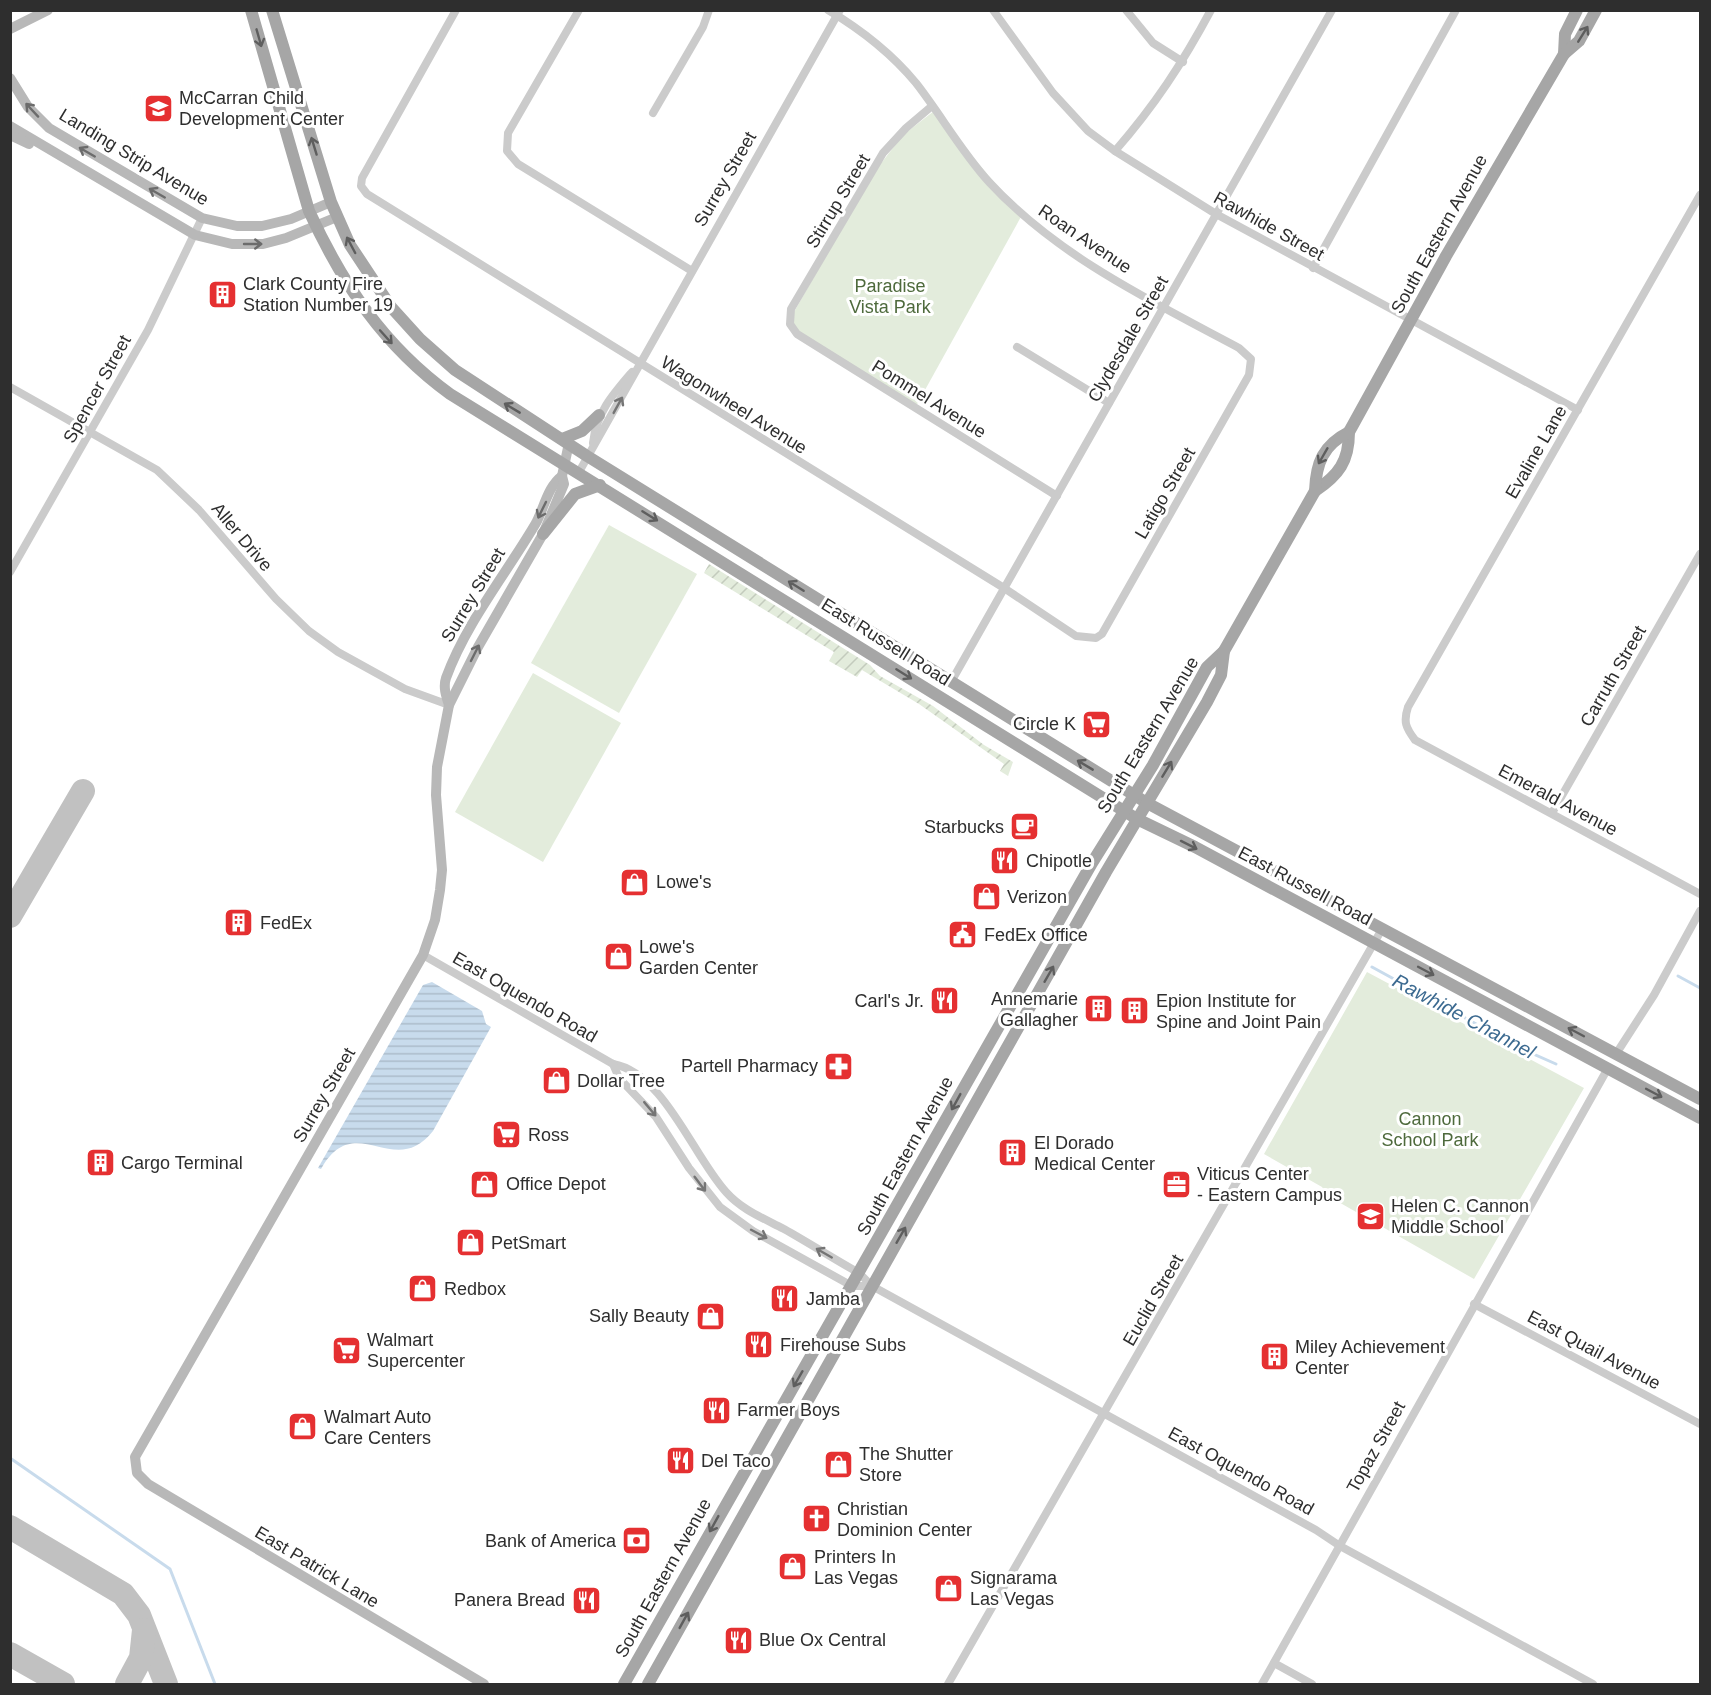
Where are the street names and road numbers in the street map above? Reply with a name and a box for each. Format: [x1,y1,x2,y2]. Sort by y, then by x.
street label: Landing Strip Avenue [56,104,212,210]
street label: Surrey Street [690,128,760,230]
street label: Stirrup Street [802,150,874,252]
street label: South Eastern Avenue [1387,151,1491,317]
street label: Rawhide Street [1210,187,1328,265]
street label: Roan Avenue [1035,201,1135,277]
street label: Clydesdale Street [1084,272,1172,406]
street label: Spencer Street [59,332,135,446]
street label: Wagonwheel Avenue [657,352,811,458]
street label: Pommel Avenue [868,356,990,442]
street label: Evaline Lane [1501,402,1571,502]
street label: Latigo Street [1131,444,1199,542]
street label: Aller Drive [208,499,276,575]
street label: Surrey Street [437,544,509,646]
street label: East Russell Road [818,594,954,690]
street label: Carruth Street [1576,622,1650,730]
street label: South Eastern Avenue [1093,653,1203,817]
street label: Emerald Avenue [1495,760,1621,840]
street label: East Russell Road [1235,842,1375,930]
street label: East Oquendo Road [449,948,601,1046]
street label: Surrey Street [289,1044,359,1146]
street label: South Eastern Avenue [853,1073,957,1239]
street label: Euclid Street [1119,1251,1187,1349]
street label: East Quail Avenue [1524,1306,1664,1394]
street label: Topaz Street [1343,1398,1409,1496]
street label: East Oquendo Road [1165,1423,1317,1519]
street label: South Eastern Avenue [611,1495,715,1661]
street label: East Patrick Lane [251,1522,383,1612]

